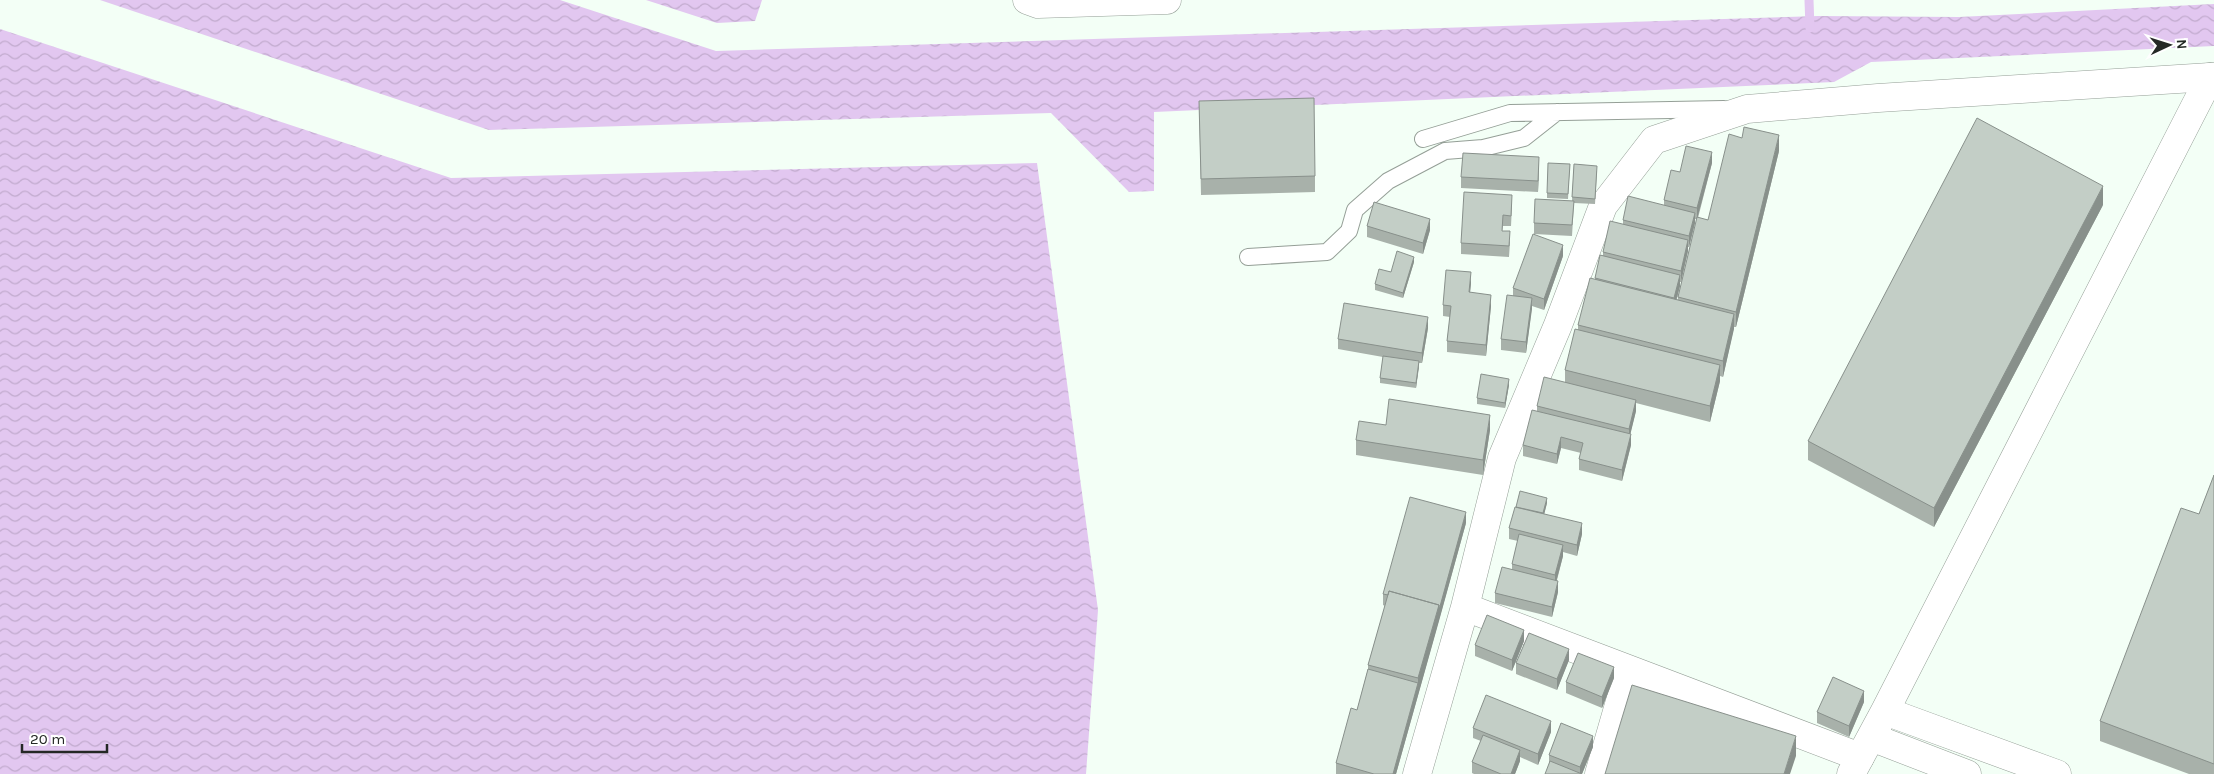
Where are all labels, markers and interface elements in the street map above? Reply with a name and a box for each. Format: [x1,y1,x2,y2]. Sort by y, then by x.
north arrow [2144,20,2194,70]
text: N [2173,39,2190,50]
scale bar [22,722,108,754]
text: 20 m [30,730,65,748]

